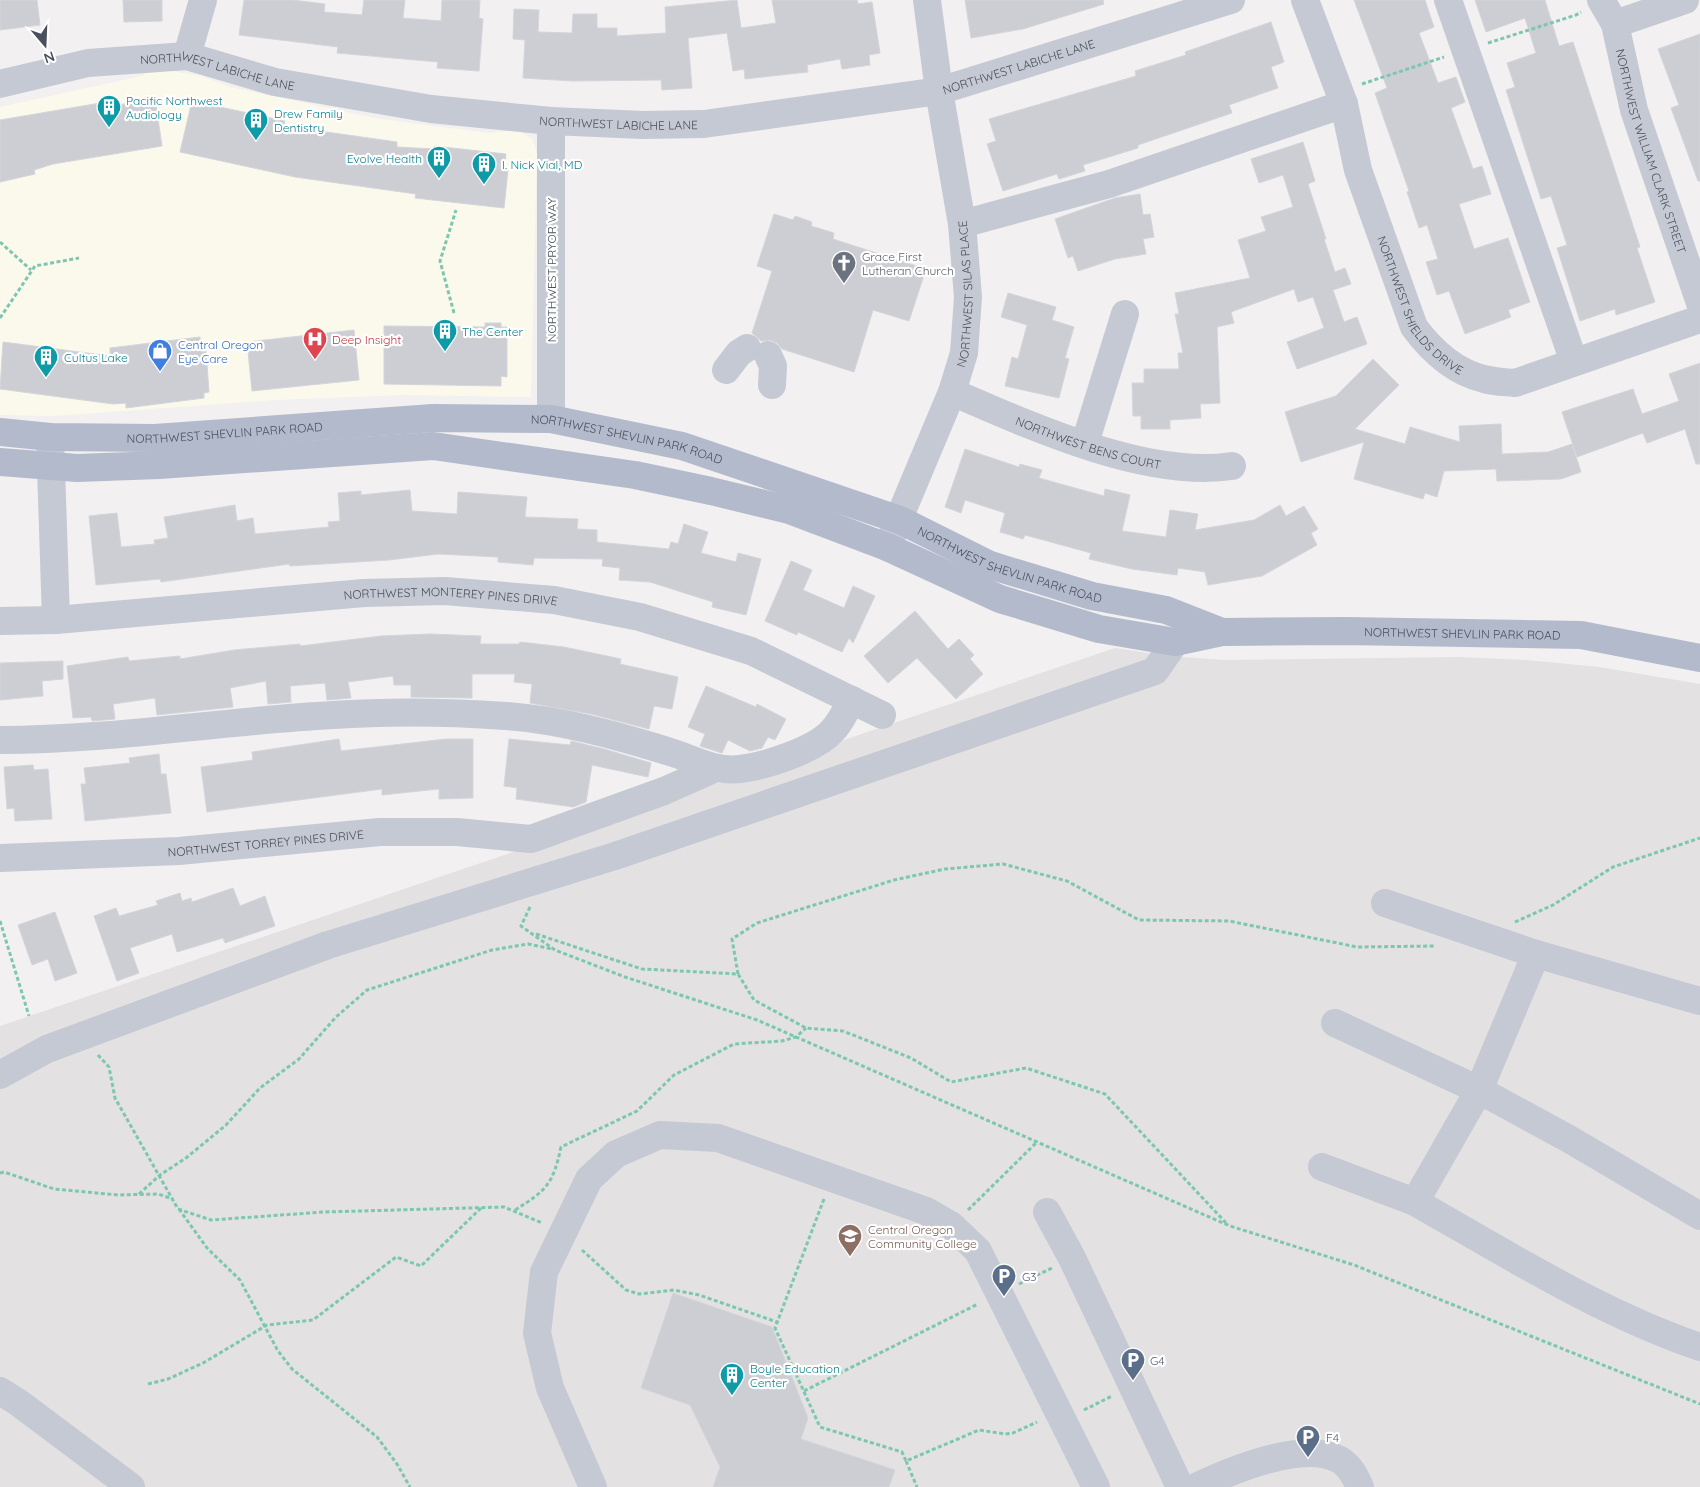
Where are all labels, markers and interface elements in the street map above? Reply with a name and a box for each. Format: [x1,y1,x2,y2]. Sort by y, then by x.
north arrow [20,20,70,70]
street label: NORTHWEST LABICHE LANE [940,35,1097,97]
text: N [41,47,57,67]
street label: NORTHWEST LABICHE LANE [140,47,296,93]
street label: NORTHWEST WILLIAM CLARK STREET [1613,47,1690,255]
place label: Pacific Northwest Audiology [126,93,223,122]
building icon: Pacific Northwest Audiology [96,94,122,128]
place label: Drew Family Dentistry [274,106,343,135]
building icon: Drew Family Dentistry [243,107,269,141]
street label: NORTHWEST LABICHE LANE [539,112,698,133]
building icon: Evolve Health [426,145,452,179]
place label: Evolve Health [347,151,422,166]
building icon: I. Nick Vial, MD [471,151,497,185]
place label: I. Nick Vial, MD [502,157,583,172]
street label: NORTHWEST PRYOR WAY [544,197,559,342]
street label: NORTHWEST SILAS PLACE [953,220,976,369]
street label: NORTHWEST SHIELDS DRIVE [1375,234,1466,377]
place label: Grace First Lutheran Church [862,249,954,278]
church icon: Grace First Lutheran Church [831,250,857,284]
building icon: The Center [432,318,458,352]
place label: The Center [462,324,523,339]
hospital icon: Deep Insight [302,326,328,360]
place label: Deep Insight [332,332,401,347]
place label: Central Oregon Eye Care [178,337,263,366]
shop icon: Central Oregon Eye Care [147,338,173,372]
building icon: Cultus Lake [33,344,59,378]
place label: Cultus Lake [64,350,128,365]
street label: NORTHWEST SHEVLIN PARK ROAD [531,411,725,467]
street label: NORTHWEST BENS COURT [1014,413,1162,472]
street label: NORTHWEST SHEVLIN PARK ROAD [126,418,323,446]
street label: NORTHWEST SHEVLIN PARK ROAD [915,523,1104,605]
street label: NORTHWEST MONTEREY PINES DRIVE [343,583,559,608]
street label: NORTHWEST SHEVLIN PARK ROAD [1364,624,1561,642]
street label: NORTHWEST TORREY PINES DRIVE [167,826,364,859]
place label: Central Oregon Community College [868,1222,977,1251]
school or university icon: Central Oregon Community College [837,1223,863,1257]
parking icon: G3 [991,1263,1017,1297]
place label: G3 [1022,1269,1037,1284]
parking icon: G4 [1120,1347,1146,1381]
place label: G4 [1150,1353,1165,1368]
place label: Boyle Education Center [750,1361,840,1390]
building icon: Boyle Education Center [719,1362,745,1396]
parking icon: F4 [1295,1424,1321,1458]
place label: F4 [1326,1430,1339,1445]

